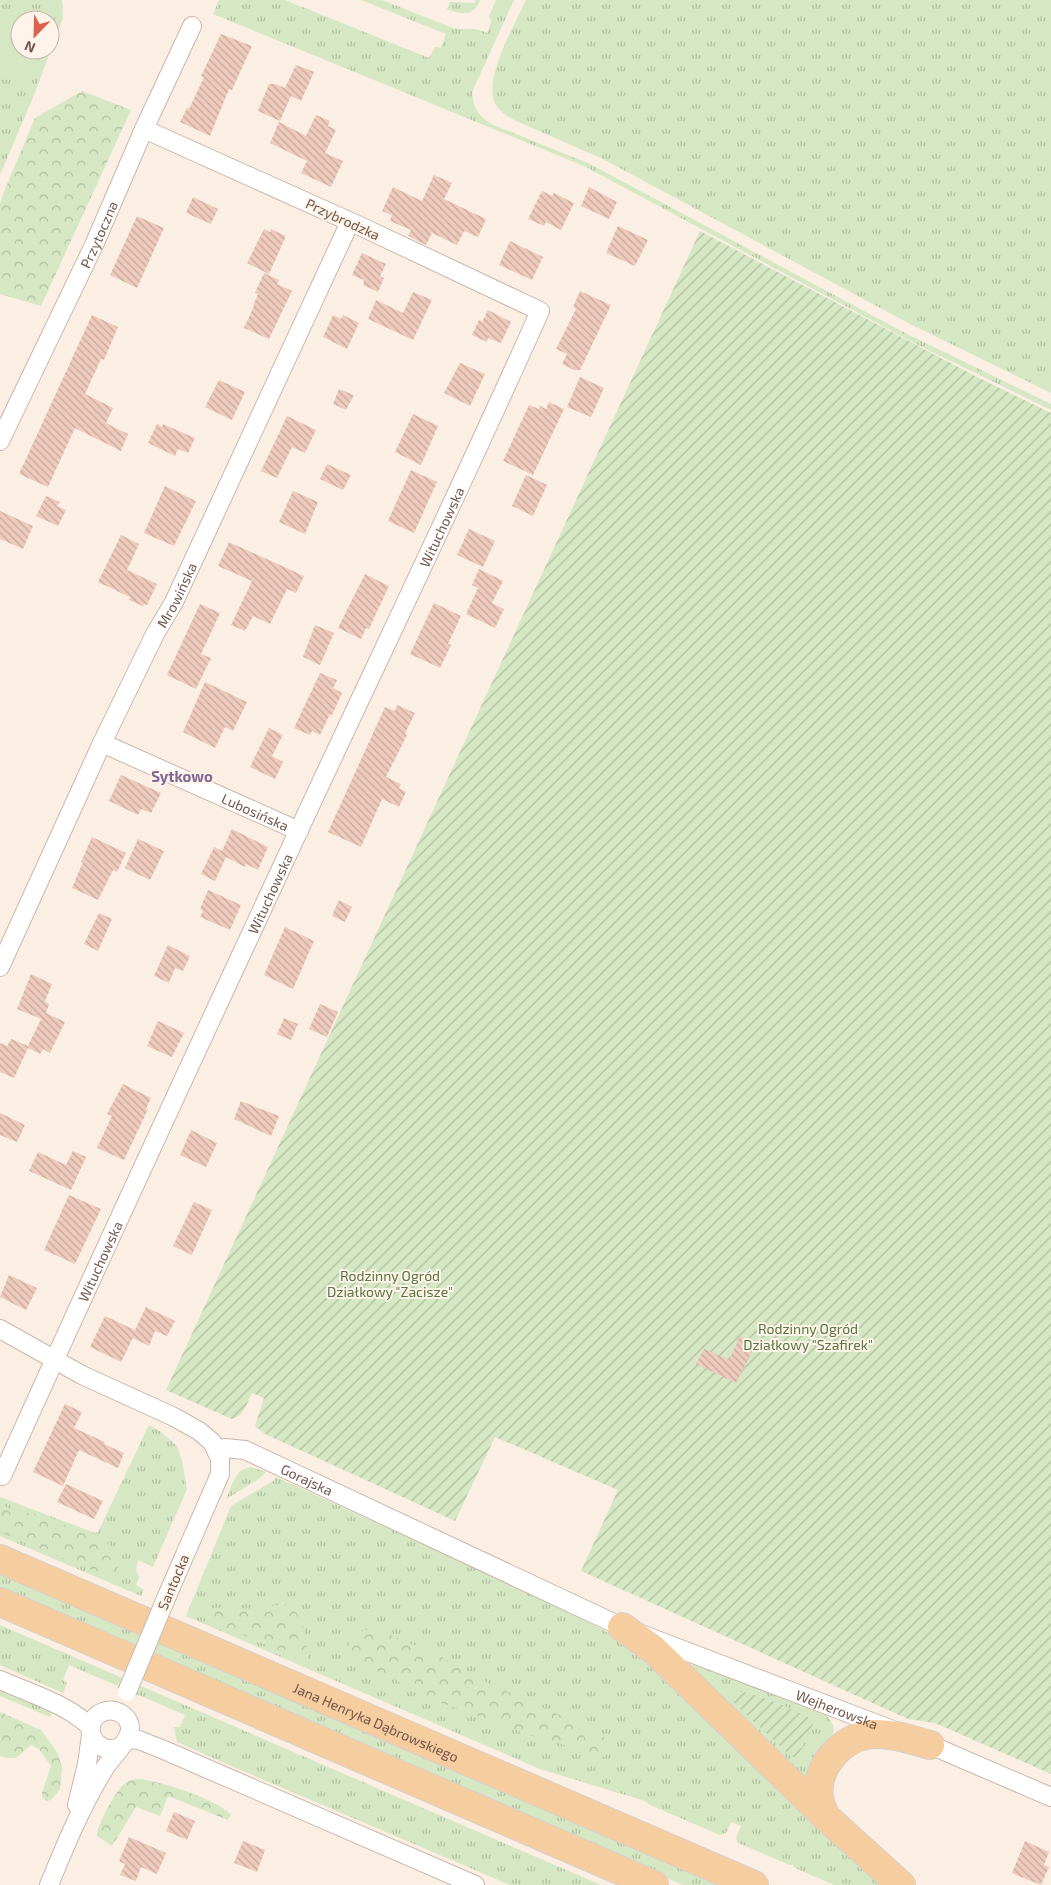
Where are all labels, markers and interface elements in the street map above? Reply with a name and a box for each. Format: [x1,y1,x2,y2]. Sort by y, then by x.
north arrow [10,10,60,60]
text: N [22,38,38,57]
street label: Przybrodzka [303,194,383,244]
street label: Przytoczna [76,198,121,270]
street label: Wituchowska [415,484,467,570]
street label: Mrowińska [152,560,200,630]
district label: Sytkowo [151,767,213,786]
street label: Lubosińska [219,789,292,834]
street label: Wituchowska [244,851,295,936]
street label: Wituchowska [74,1218,125,1304]
park label: Rodzinny Ogród Działkowy "Zacisze" [327,1267,453,1300]
park label: Rodzinny Ogród Działkowy "Szafirek" [743,1320,873,1353]
street label: Gorajska [278,1460,336,1499]
street label: Santocka [154,1552,192,1612]
street label: Jana Henryka Dąbrowskiego [291,1679,462,1765]
street label: Wejherowska [794,1685,881,1732]

